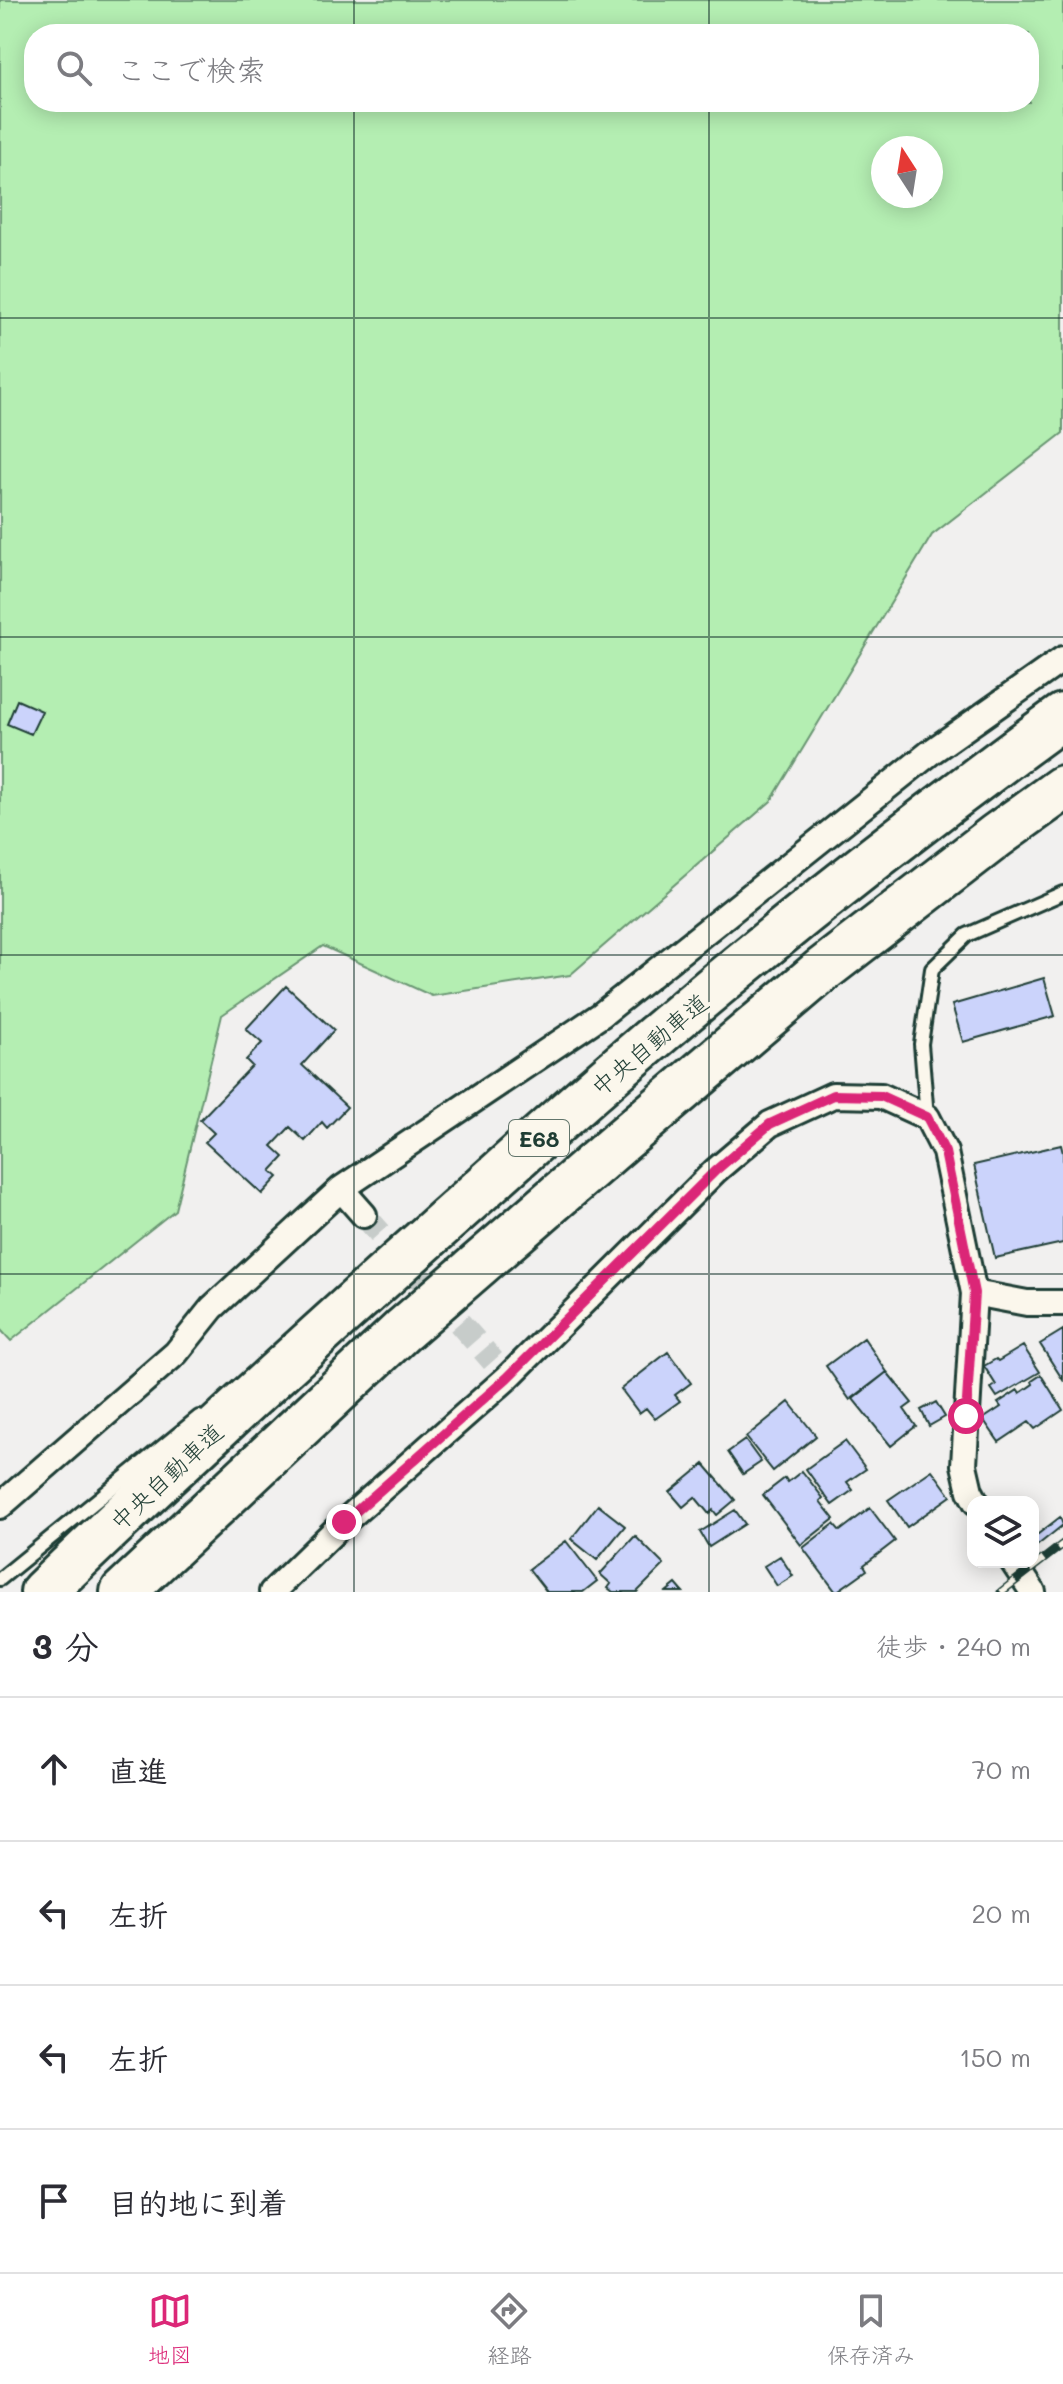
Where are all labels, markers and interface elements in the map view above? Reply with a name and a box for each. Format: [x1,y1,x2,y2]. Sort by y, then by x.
search box [24,24,1039,112]
icon: search [52,46,96,90]
text: ここで検索 [116,49,266,89]
north arrow [871,136,943,208]
street label: 中央自動車道 [584,986,714,1102]
road number: E68 [509,1120,569,1156]
route start [948,1398,984,1434]
street label: 中央自動車道 [103,1416,229,1536]
map controls [967,1496,1039,1568]
button: layers [967,1496,1039,1568]
route end [326,1504,362,1540]
text: 3 分 [32,1623,99,1668]
text: 徒歩 · 240 m [876,1629,1031,1663]
icon: ahead [32,1747,76,1791]
text: 直進 [108,1750,168,1790]
text: 70 m [971,1752,1031,1786]
icon: left [32,1891,76,1935]
text: 左折 [108,1894,168,1934]
text: 20 m [971,1896,1031,1930]
icon: left [32,2035,76,2079]
text: 左折 [108,2038,168,2078]
text: 150 m [959,2040,1031,2074]
icon: arrive [32,2179,76,2223]
text: 目的地に到着 [108,2182,288,2222]
tab: 地図 [148,2289,192,2369]
tab: 経路 [487,2289,531,2369]
tab: 保存済み [827,2289,915,2369]

